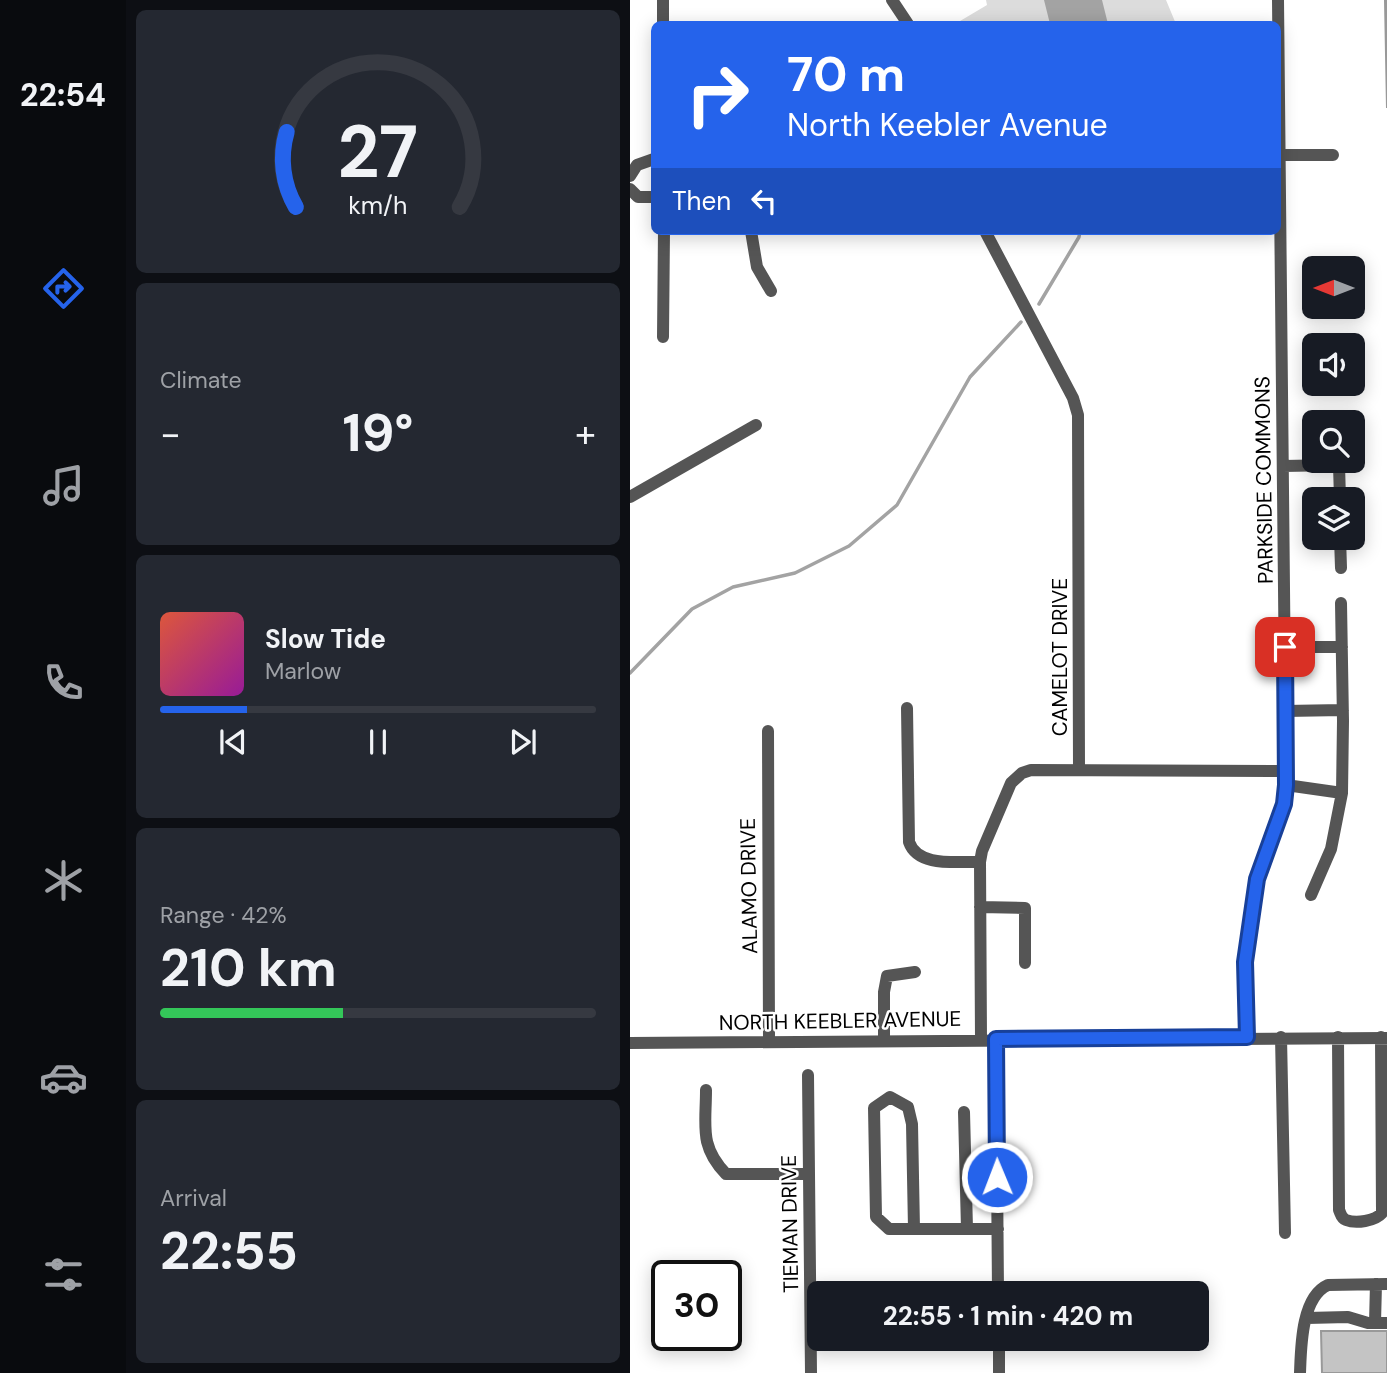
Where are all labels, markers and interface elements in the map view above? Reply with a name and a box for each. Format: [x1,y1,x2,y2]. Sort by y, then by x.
text: 70 m [787,42,905,106]
icon: right [672,49,763,140]
text: 22:54 [20,74,106,116]
text: North Keebler Avenue [787,104,1108,146]
text: 27 [338,106,418,201]
icon: left [745,182,783,220]
text: Then [672,184,731,218]
text: km/h [348,189,408,222]
north arrow [1302,256,1365,318]
map controls [1302,256,1365,550]
icon: directions [39,264,88,313]
button: sound [1302,333,1365,396]
text: Climate [160,365,242,395]
street label: PARKSIDE COMMONS [1248,376,1280,584]
text: 19° [343,399,413,467]
text: − [160,409,181,459]
text: + [575,409,596,459]
button: search [1302,410,1365,473]
icon: music [39,461,88,510]
button: layers [1302,487,1365,550]
street label: CAMELOT DRIVE [1046,578,1074,736]
pin [1255,617,1315,677]
text: Slow Tide [265,622,386,656]
icon: arrive [1266,628,1304,666]
text: Marlow [265,656,341,686]
icon: phone [39,658,88,707]
icon: previous [214,723,252,761]
icon: pause [359,723,397,761]
icon: next [504,723,542,761]
street label: ALAMO DRIVE [734,818,764,954]
icon: climate [39,856,88,905]
text: Range · 42% [160,900,287,930]
text: 210 km [160,934,337,1002]
street label: NORTH KEEBLER AVENUE [719,1005,961,1037]
icon: car [39,1053,88,1102]
position arrow [960,1140,1034,1214]
street label: TIEMAN DRIVE [775,1155,805,1293]
text: Arrival [160,1183,227,1213]
text: 22:55 [160,1217,298,1285]
icon: filters [39,1250,88,1299]
speed limit sign: 30 [651,1260,742,1351]
text: 22:55 · 1 min · 420 m [883,1299,1133,1333]

